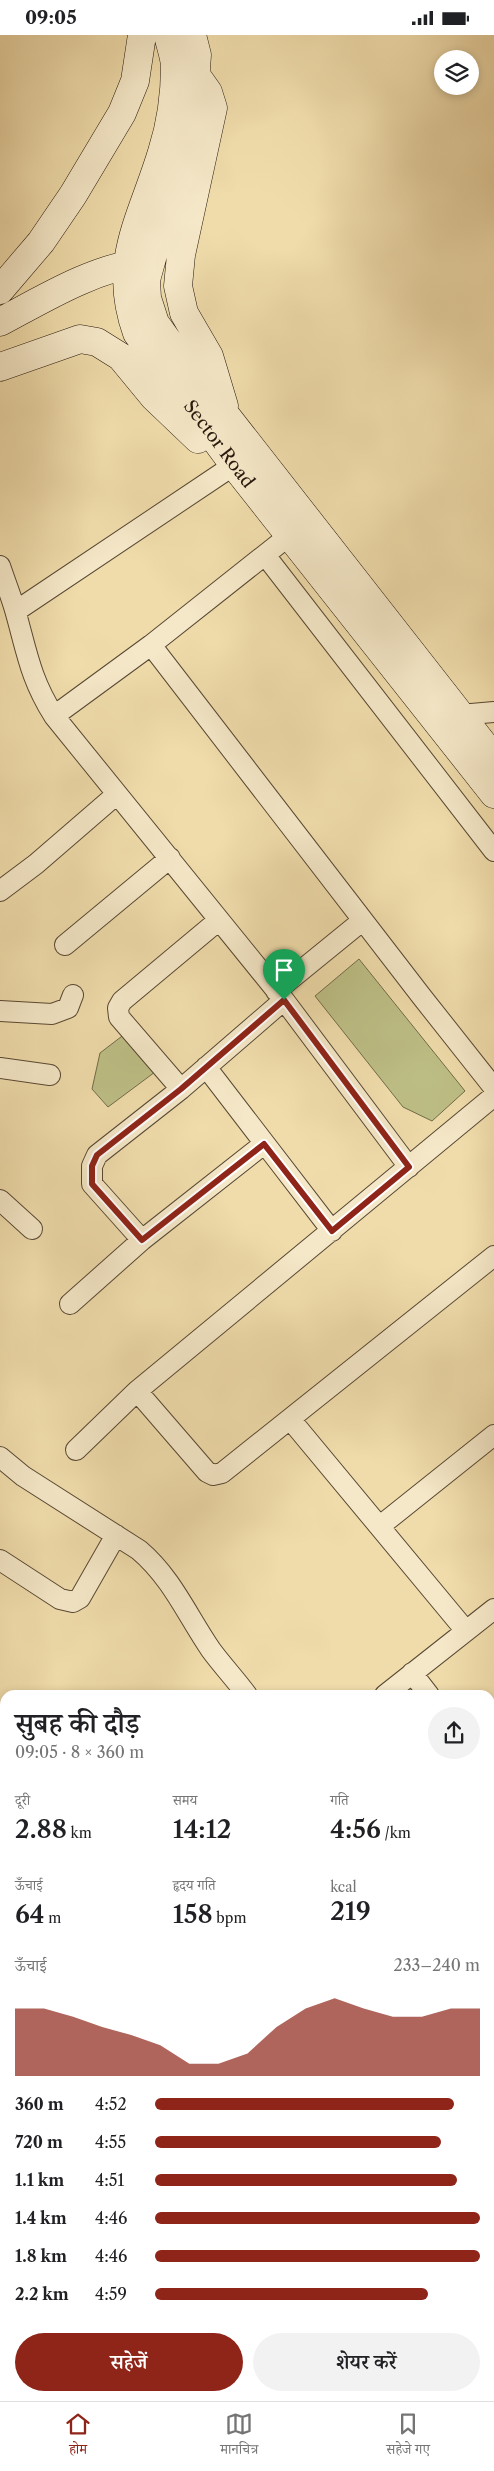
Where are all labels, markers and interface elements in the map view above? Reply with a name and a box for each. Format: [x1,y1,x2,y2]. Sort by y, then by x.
text: 09:05 [25,6,77,29]
map controls [434,50,479,95]
button: layers [434,50,479,95]
street label: Sector Road [179,396,259,492]
pin [263,949,305,1000]
icon: arrive [270,956,298,984]
text: सुबह की दौड़ [15,1706,140,1740]
button: share [428,1707,480,1759]
text: 09:05 · 8 × 360 m [15,1742,144,1762]
text: दूरी [15,1791,30,1809]
text: समय [173,1791,197,1809]
text: गति [330,1791,349,1809]
text: 2.88 [15,1814,67,1845]
text: 14:12 [173,1814,231,1845]
text: 4:56 [330,1814,381,1845]
text: km [67,1824,92,1842]
text: /km [381,1824,411,1842]
text: ऊँचाई [15,1876,43,1894]
text: हृदय गति [173,1876,216,1894]
text: kcal [330,1878,357,1896]
text: 219 [330,1896,371,1927]
text: 64 [15,1899,45,1930]
text: 158 [173,1899,213,1930]
text: m [45,1909,61,1927]
text: bpm [213,1909,246,1927]
text: ऊँचाई [15,1955,47,1975]
text: 233–240 m [394,1955,480,1975]
text: 360 m [15,2094,64,2114]
text: 4:52 [95,2094,127,2114]
text: 720 m [15,2132,63,2152]
text: 4:55 [95,2132,126,2152]
text: 1.1 km [15,2170,64,2190]
text: 4:51 [95,2170,124,2190]
text: 1.4 km [15,2208,67,2228]
text: 4:46 [95,2208,127,2228]
text: 1.8 km [15,2246,67,2266]
text: 4:46 [95,2246,127,2266]
text: 2.2 km [15,2284,69,2304]
text: 4:59 [95,2284,127,2304]
button: सहेजें [15,2333,243,2391]
button: शेयर करें [253,2333,480,2391]
tab: होम [64,2410,92,2463]
tab: मानचित्र [220,2410,258,2463]
tab: सहेजे गए [386,2410,430,2463]

